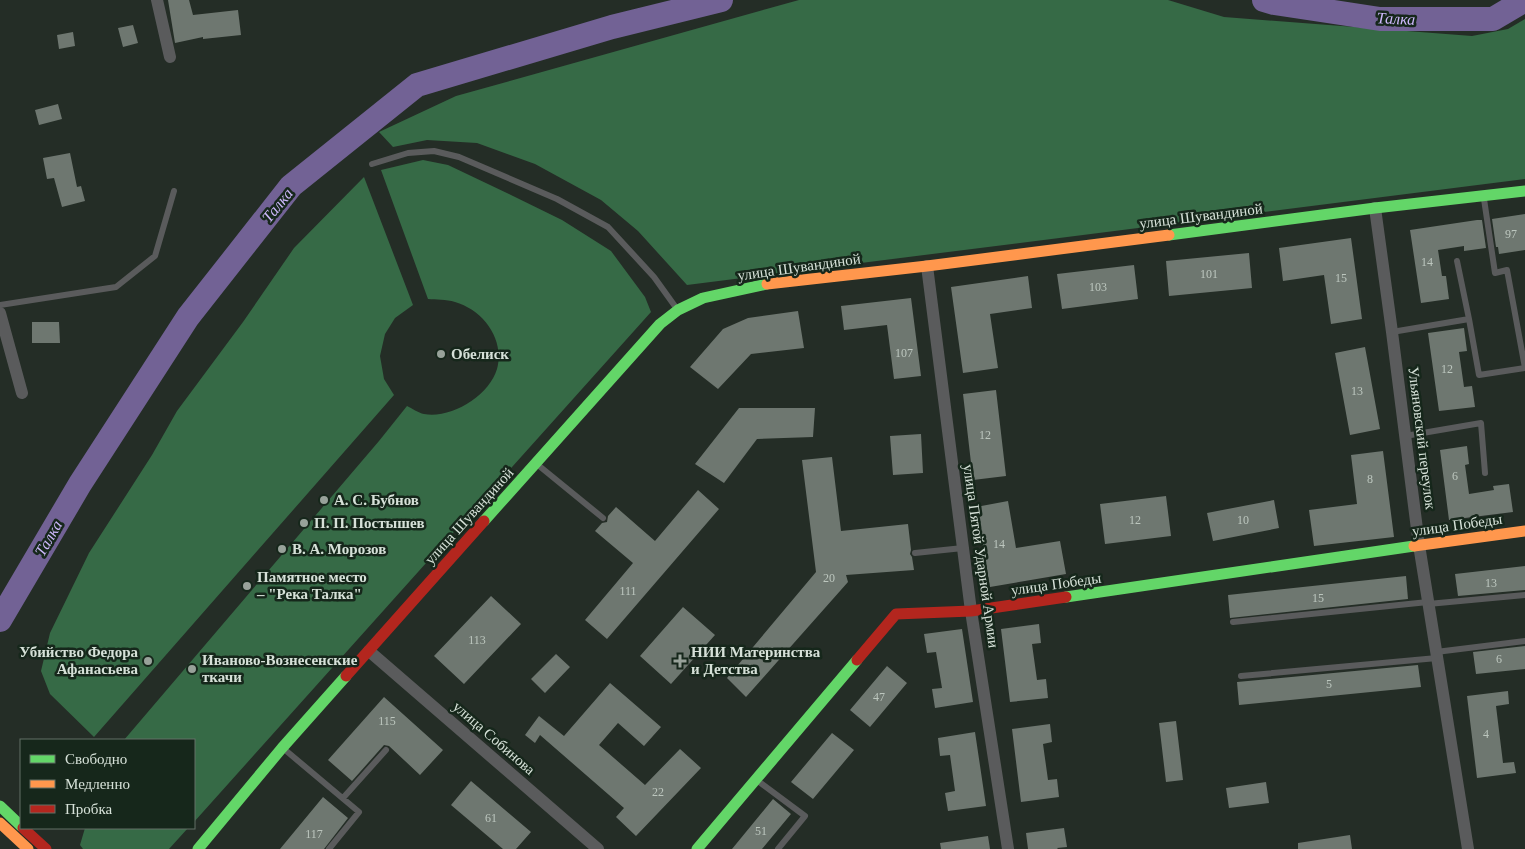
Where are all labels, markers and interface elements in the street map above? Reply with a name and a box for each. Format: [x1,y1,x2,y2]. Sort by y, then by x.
water label: Талка [1377,9,1415,28]
water label: Талка [259,185,296,226]
street label: улица Шувандиной [1138,200,1264,232]
house number: 97 [1505,227,1517,241]
street label: улица Шувандиной [736,250,862,284]
house number: 14 [1421,255,1433,269]
house number: 101 [1200,267,1218,281]
house number: 15 [1335,271,1347,285]
house number: 103 [1089,280,1107,294]
place label: Обелиск [451,346,509,362]
house number: 107 [895,346,913,360]
marker: Обелиск [435,348,447,360]
house number: 12 [1441,362,1453,376]
street label: Ульяновский переулок [1405,366,1439,511]
house number: 13 [1351,384,1363,398]
house number: 12 [979,428,991,442]
street label: улица Пятой Ударной Армии [960,463,1002,649]
street label: улица Шувандиной [421,464,517,568]
house number: 6 [1452,469,1458,483]
house number: 8 [1367,472,1373,486]
place label: А. С. Бубнов [334,492,419,508]
marker: А. С. Бубнов [318,494,330,506]
street label: улица Победы [1411,511,1503,539]
house number: 12 [1129,513,1141,527]
house number: 10 [1237,513,1249,527]
place label: П. П. Постышев [314,515,425,531]
water label: Талка [31,517,65,559]
marker: П. П. Постышев [298,517,310,529]
house number: 14 [993,537,1005,551]
place label: В. А. Морозов [292,541,386,557]
marker: В. А. Морозов [276,543,288,555]
place label: Памятное место – "Река Талка" [256,569,367,602]
street label: улица Победы [1010,570,1102,598]
house number: 20 [823,571,835,585]
house number: 13 [1485,576,1497,590]
marker: Памятное место – "Река Талка" [241,580,253,592]
house number: 111 [619,584,637,598]
house number: 15 [1312,591,1324,605]
house number: 113 [468,633,486,647]
place label: Убийство Федора Афанасьева [19,644,138,677]
place label: НИИ Материнства и Детства [691,644,821,677]
place label: Иваново-Вознесенские ткачи [202,652,358,685]
house number: 6 [1496,652,1502,666]
marker: НИИ Материнства и Детства [673,654,687,668]
marker: Убийство Федора Афанасьева [142,655,154,667]
marker: Иваново-Вознесенские ткачи [186,663,198,675]
house number: 5 [1326,677,1332,691]
house number: 47 [873,690,885,704]
street label: улица Собинова [450,698,538,778]
house number: 115 [378,714,396,728]
house number: 4 [1483,727,1489,741]
legend [20,739,195,829]
text: Свободно [65,751,127,767]
text: Медленно [65,776,130,792]
house number: 22 [652,785,664,799]
text: Пробка [65,801,113,817]
house number: 61 [485,811,497,825]
house number: 51 [755,824,767,838]
house number: 117 [305,827,323,841]

